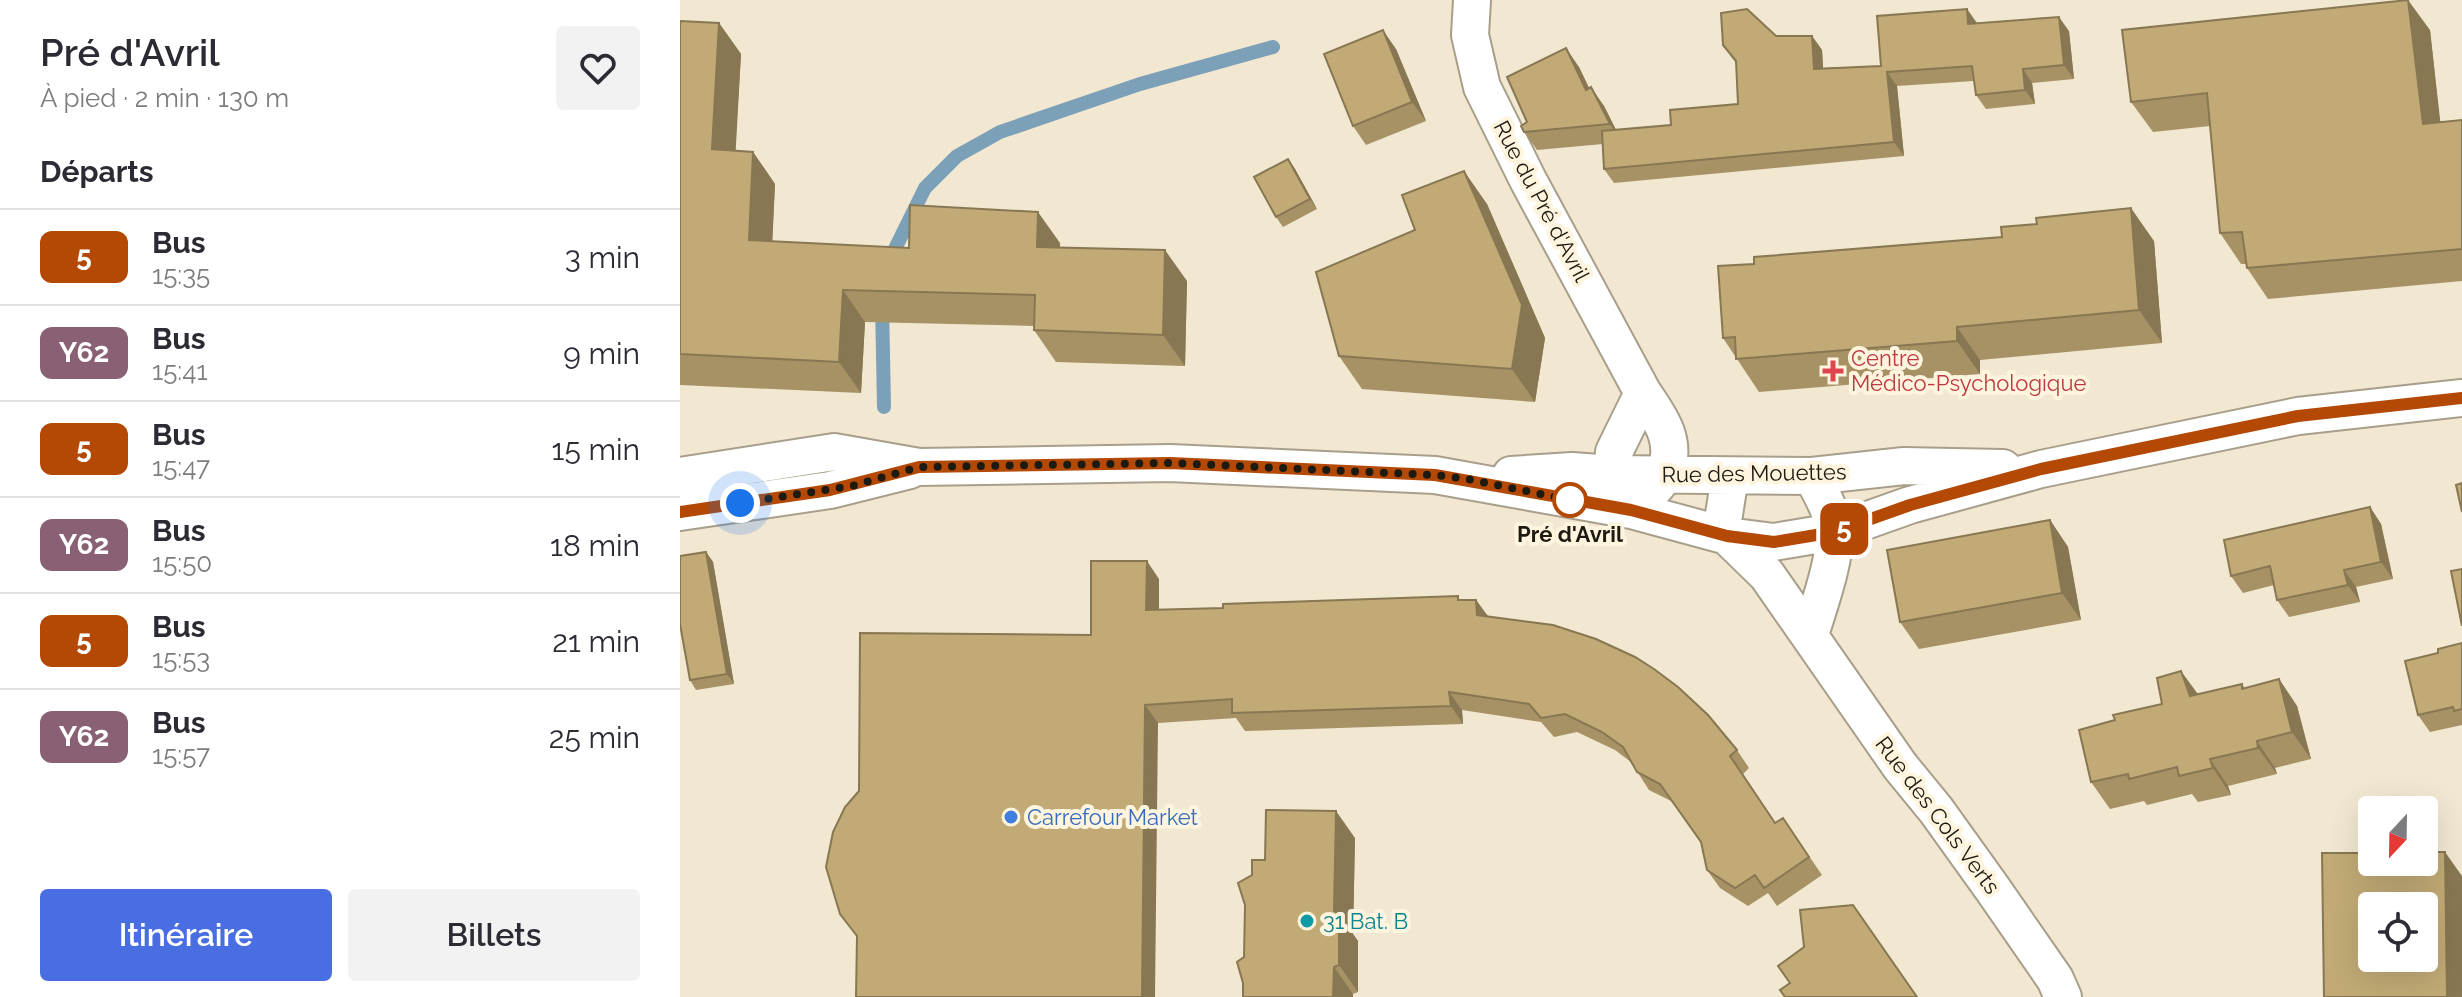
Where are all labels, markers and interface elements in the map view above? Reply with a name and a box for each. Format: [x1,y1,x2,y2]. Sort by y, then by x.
button: heart [556,26,640,110]
text: Pré d'Avril [40,30,220,75]
text: À pied · 2 min · 130 m [40,83,289,113]
street label: Rue du Pré d'Avril [1489,116,1595,286]
text: Départs [40,154,154,189]
text: Bus [152,225,206,260]
text: 5 [76,240,92,273]
text: 3 min [565,240,640,275]
text: 15:35 [152,260,210,290]
text: Bus [152,321,206,356]
text: Y62 [59,336,109,369]
text: 9 min [563,336,640,371]
place label: Centre Médico-Psychologique [1851,345,2086,396]
text: 15:41 [152,356,208,386]
marker: Centre Médico-Psychologique [1822,360,1844,382]
text: Bus [152,417,206,452]
text: 5 [76,432,92,465]
text: 15 min [552,432,640,467]
text: 15:47 [152,452,210,482]
street label: Rue des Mouettes [1661,458,1847,488]
your location [720,483,760,523]
marker: Pré d'Avril [1553,483,1587,517]
line badge: 5 [1818,503,1870,555]
text: 5 [1836,512,1852,545]
text: Bus [152,513,206,548]
place label: Pré d'Avril [1517,521,1624,547]
text: Y62 [59,528,109,561]
text: 18 min [550,528,640,563]
text: 15:50 [152,548,212,578]
text: Bus [152,609,206,644]
text: 5 [76,624,92,657]
text: 21 min [552,624,640,659]
text: 15:53 [152,644,210,674]
text: Bus [152,705,206,740]
text: Y62 [59,720,109,753]
text: 25 min [549,720,640,755]
street label: Rue des Cols Verts [1870,731,2006,899]
text: 15:57 [152,740,210,770]
north arrow [2358,796,2438,876]
map controls [2358,796,2438,972]
place label: Carrefour Market [1027,804,1199,830]
marker: Carrefour Market [1002,808,1020,826]
button: Itinéraire [40,889,332,981]
button: Billets [348,889,640,981]
button: locate [2358,892,2438,972]
place label: 31 Bat. B [1323,908,1408,934]
marker: 31 Bat. B [1298,912,1316,930]

